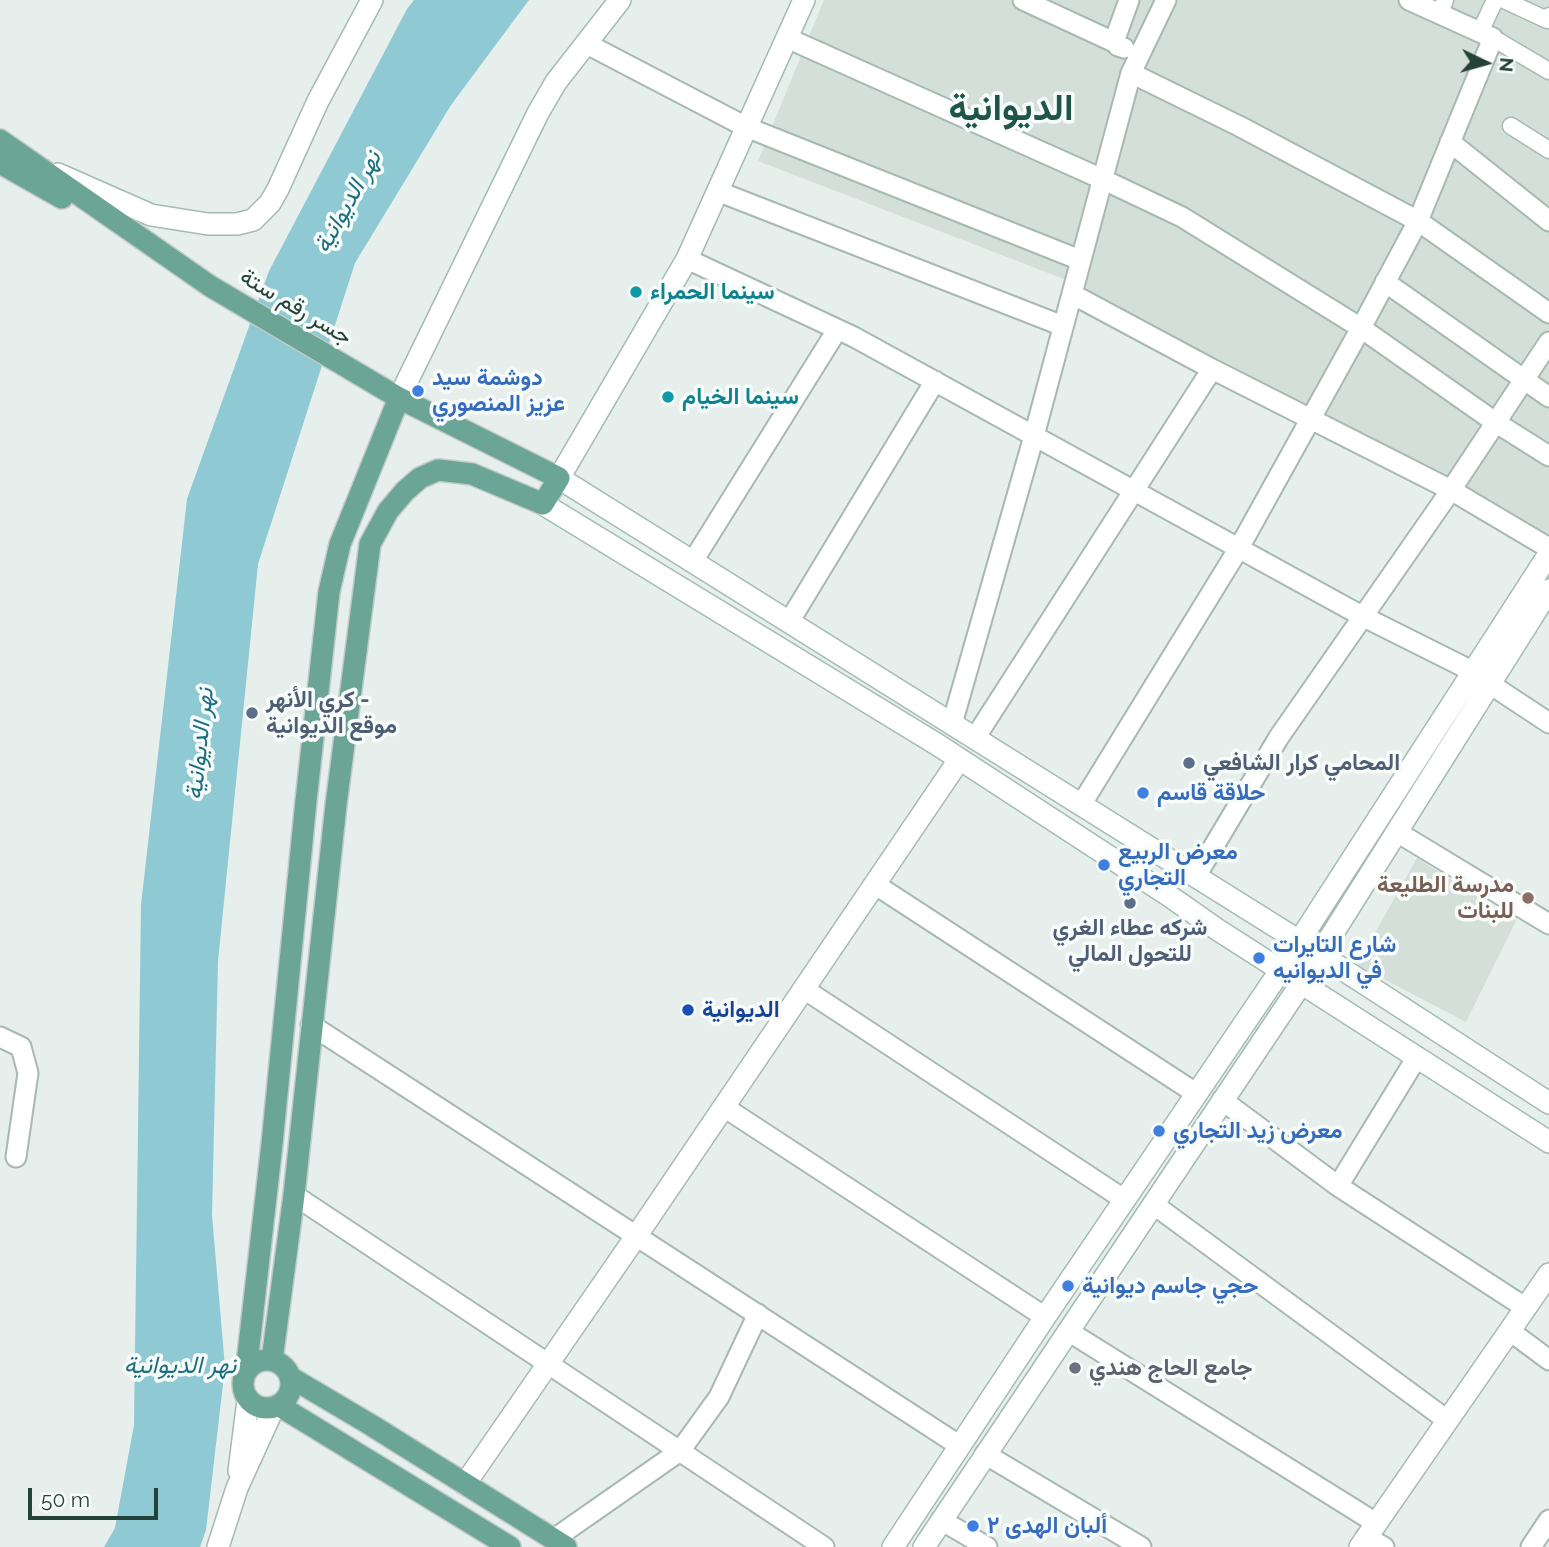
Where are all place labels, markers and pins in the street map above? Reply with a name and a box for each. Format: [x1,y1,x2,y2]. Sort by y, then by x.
place label: سينما الحمراء [650,278,775,306]
marker: سينما الحمراء [628,284,644,300]
place label: دوشمة سيد عزيز المنصوري [432,364,565,418]
marker: دوشمة سيد عزيز المنصوري [410,383,426,399]
place label: سينما الخيام [682,383,799,411]
marker: سينما الخيام [660,389,676,405]
place label: كري الأنهر - موقع الديوانية [266,686,397,740]
marker: كري الأنهر - موقع الديوانية [244,705,260,721]
place label: المحامي كرار الشافعي [1203,749,1400,777]
marker: المحامي كرار الشافعي [1181,755,1197,771]
place label: حلاقة قاسم [1157,779,1265,807]
marker: حلاقة قاسم [1135,785,1151,801]
place label: معرض الربيع التجاري [1118,838,1238,892]
marker: معرض الربيع التجاري [1096,857,1112,873]
place label: مدرسة الطليعة للبنات [1377,871,1514,925]
marker: مدرسة الطليعة للبنات [1520,890,1536,906]
marker: شركه عطاء الغري للتحول المالي [1122,895,1138,911]
place label: شركه عطاء الغري للتحول المالي [1053,914,1207,968]
place label: شارع التايرات في الديوانيه [1273,931,1396,985]
marker: شارع التايرات في الديوانيه [1251,950,1267,966]
place label: الديوانية [702,996,780,1024]
marker: الديوانية [680,1002,696,1018]
place label: معرض زيد التجاري [1173,1117,1342,1145]
marker: معرض زيد التجاري [1151,1123,1167,1139]
place label: حجي جاسم ديوانية [1082,1272,1258,1300]
marker: حجي جاسم ديوانية [1060,1278,1076,1294]
place label: جامع الحاج هندي [1089,1354,1252,1382]
marker: جامع الحاج هندي [1067,1360,1083,1376]
place label: ألبان الهدى ٢ [987,1512,1107,1540]
marker: ألبان الهدى ٢ [965,1518,981,1534]

